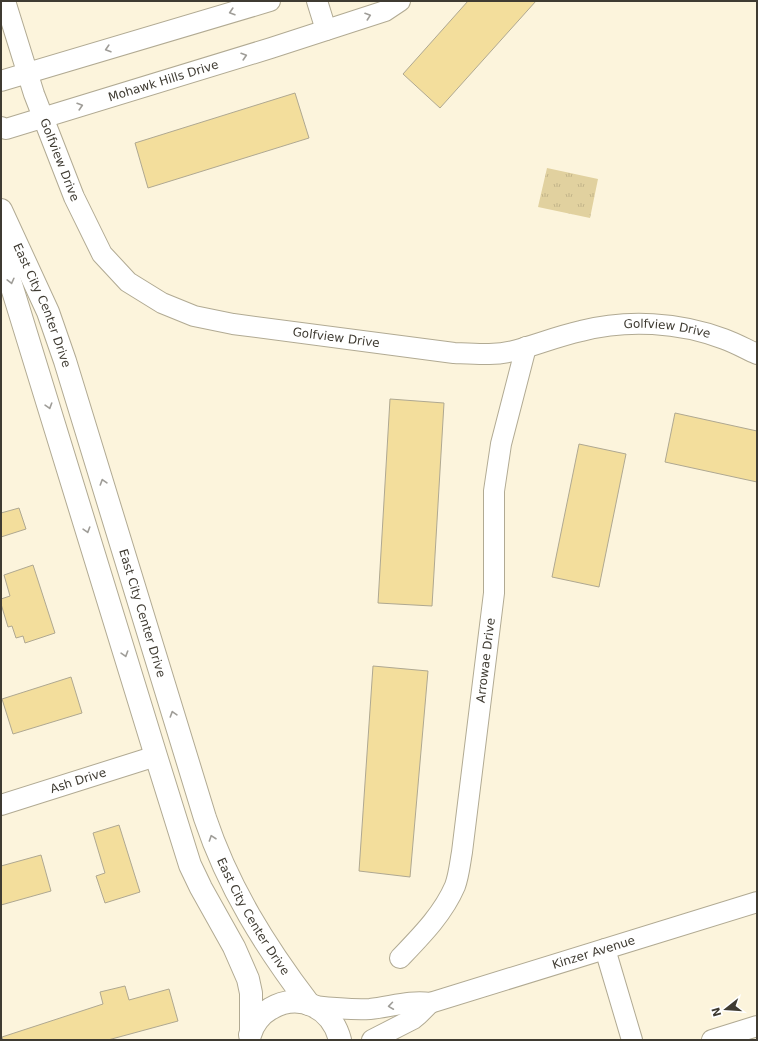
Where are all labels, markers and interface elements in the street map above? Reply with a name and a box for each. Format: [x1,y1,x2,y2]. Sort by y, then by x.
one-way arrow [229,7,236,16]
one-way arrow [364,12,371,21]
one-way arrow [104,44,111,53]
one-way arrow [241,52,248,61]
street label: Mohawk Hills Drive [107,57,220,104]
one-way arrow [76,102,83,111]
street label: Golfview Drive [37,116,82,204]
street label: East City Center Drive [10,241,74,369]
one-way arrow [6,278,15,285]
street label: Golfview Drive [623,317,712,341]
street label: Golfview Drive [292,325,381,350]
one-way arrow [44,402,53,409]
one-way arrow [99,479,108,486]
one-way arrow [82,526,91,533]
street label: East City Center Drive [116,547,169,679]
street label: Arrowae Drive [473,617,498,704]
one-way arrow [120,651,129,658]
one-way arrow [169,711,178,718]
street label: Ash Drive [48,765,108,796]
one-way arrow [208,835,217,842]
street label: East City Center Drive [214,855,293,978]
street label: Kinzer Avenue [551,933,637,972]
north arrow [706,989,746,1029]
one-way arrow [388,1001,394,1010]
text: N [709,1005,724,1018]

